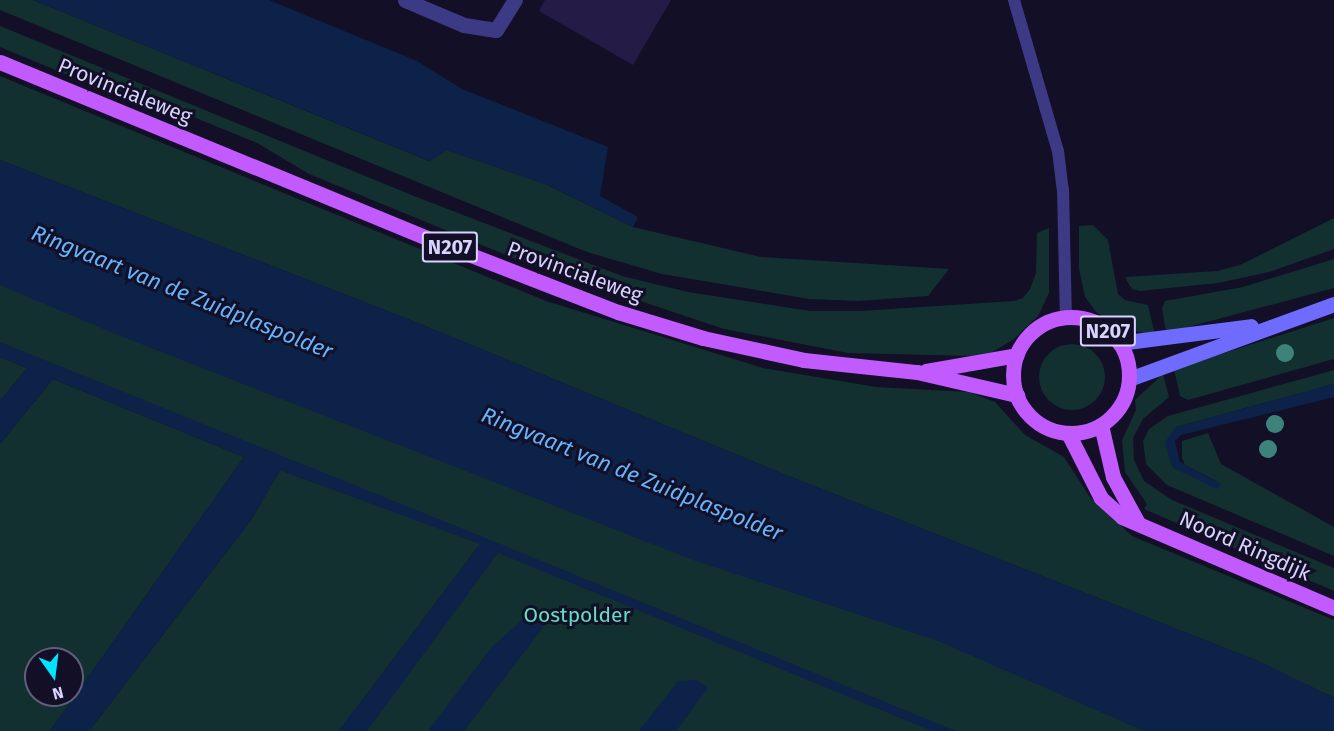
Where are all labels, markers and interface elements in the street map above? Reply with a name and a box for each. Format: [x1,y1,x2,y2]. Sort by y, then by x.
street label: Provincialeweg [54,53,196,129]
water label: Ringvaart van de Zuidplaspolder [28,219,336,365]
road number: N207 [422,230,478,264]
street label: Provincialeweg [504,236,646,308]
road number: N207 [1080,314,1136,348]
water label: Ringvaart van de Zuidplaspolder [478,401,786,547]
street label: Noord Ringdijk [1175,506,1315,586]
park label: Oostpolder [523,602,631,628]
north arrow [24,647,84,707]
text: N [51,683,65,704]

